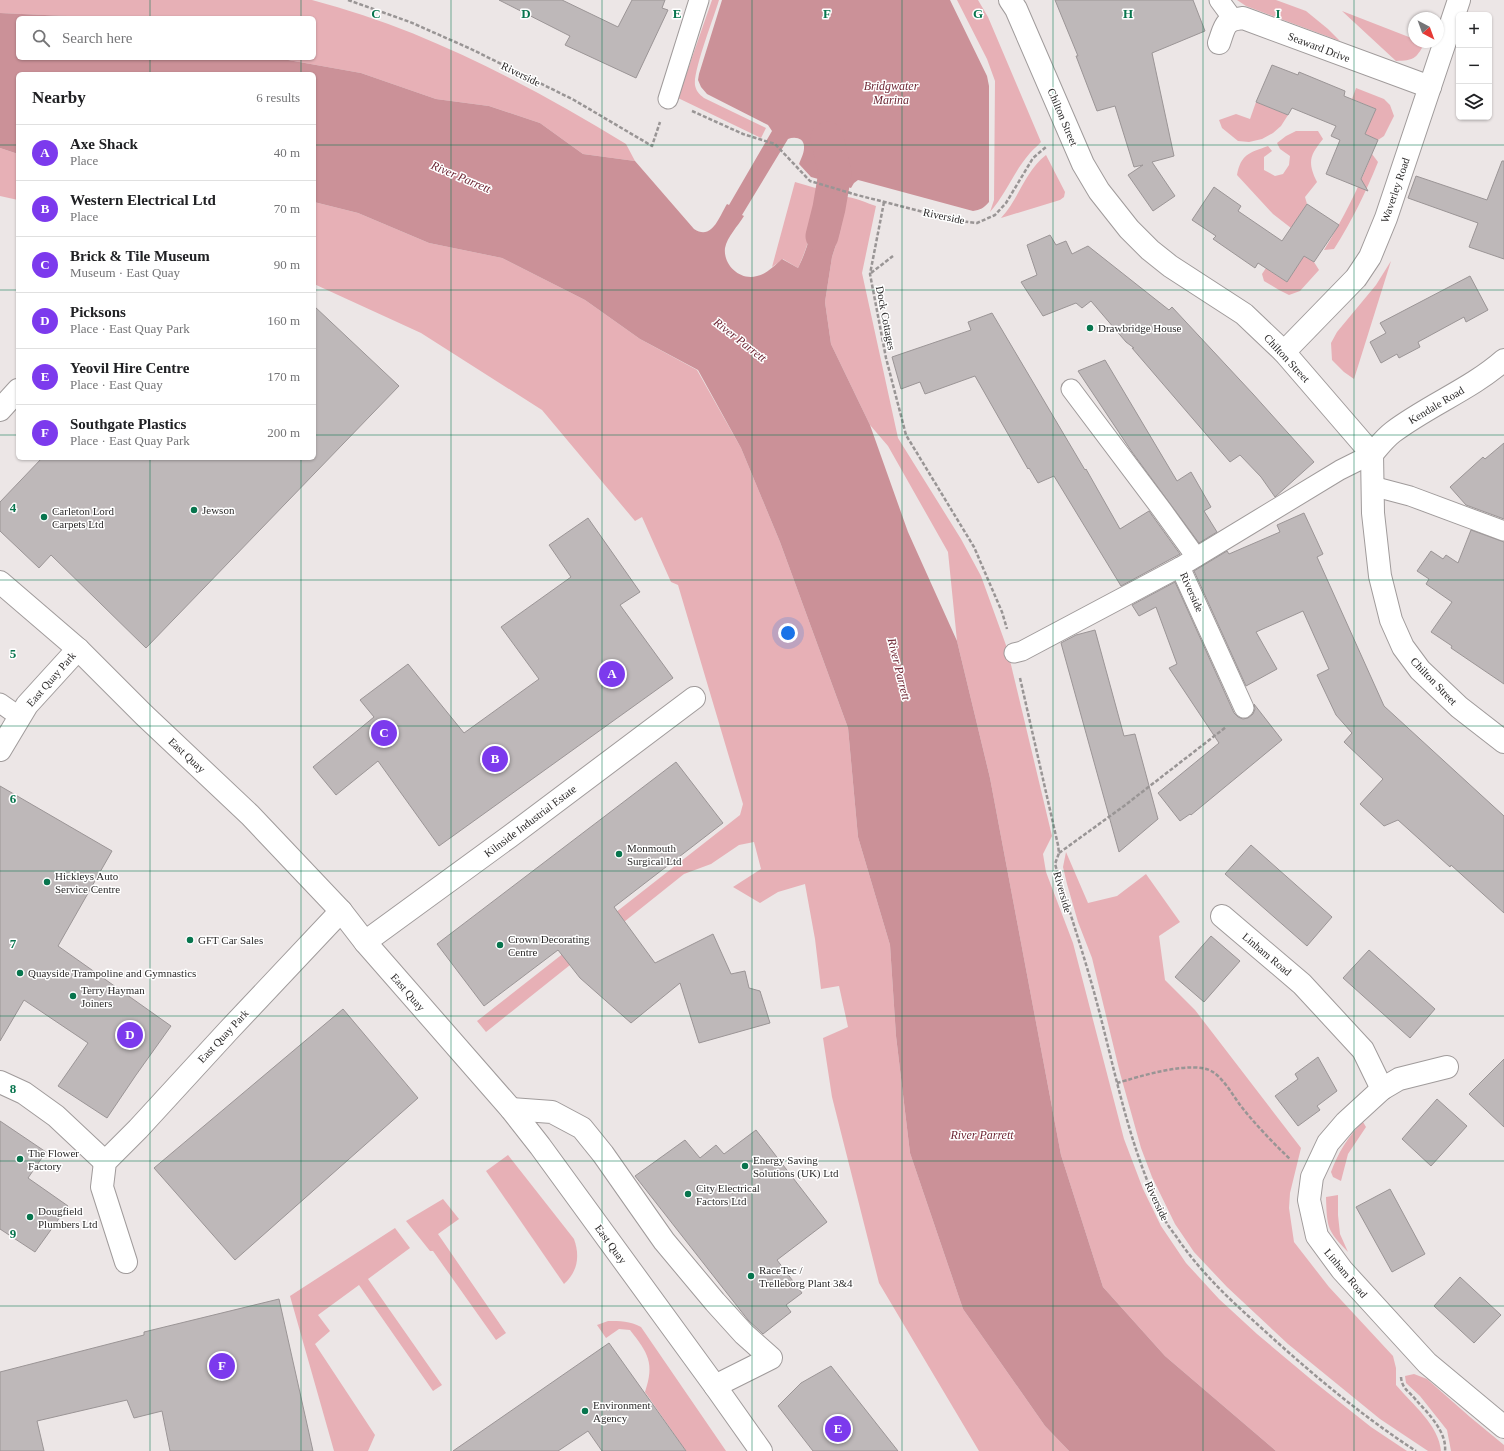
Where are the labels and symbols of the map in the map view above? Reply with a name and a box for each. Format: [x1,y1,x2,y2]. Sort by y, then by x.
text: C [371,6,381,21]
text: D [521,6,531,21]
text: E [673,6,681,21]
text: F [823,6,831,21]
text: G [973,6,983,21]
text: H [1123,6,1133,21]
text: I [1275,6,1281,21]
north arrow [1408,12,1444,48]
street label: Seaward Drive [1286,30,1352,64]
street label: Riverside [499,59,543,89]
water label: Bridgwater Marina [864,79,919,107]
street label: Chilton Street [1045,86,1081,148]
street label: Waverley Road [1378,156,1412,224]
water label: River Parrett [428,158,493,196]
street label: Riverside [922,206,966,226]
street label: Dock Cottages [874,285,898,351]
water label: River Parrett [710,314,770,365]
place label: Drawbridge House [1098,322,1182,334]
marker: Drawbridge House [1085,323,1095,333]
street label: Chilton Street [1262,331,1312,385]
street label: Kendale Road [1406,383,1466,426]
text: 4 [10,500,17,515]
place label: Jewson [202,504,235,516]
place label: Carleton Lord Carpets Ltd [52,505,115,530]
marker: Jewson [189,505,199,515]
marker: Carleton Lord Carpets Ltd [39,512,49,522]
street label: Riverside [1178,570,1206,614]
your location [778,623,798,643]
water label: River Parrett [884,636,914,702]
text: 5 [10,646,17,661]
street label: East Quay Park [24,649,78,709]
street label: Chilton Street [1408,655,1460,707]
pin: A [599,659,625,689]
pin: C [371,718,397,748]
street label: East Quay [166,735,208,775]
pin: B [482,744,508,774]
street label: Kilnside Industrial Estate [482,782,578,859]
text: 6 [10,791,17,806]
place label: Monmouth Surgical Ltd [627,842,682,867]
marker: Monmouth Surgical Ltd [614,849,624,859]
place label: Hickleys Auto Service Centre [55,870,120,895]
street label: Riverside [1051,870,1075,914]
marker: Hickleys Auto Service Centre [42,877,52,887]
street label: Linham Road [1240,930,1294,978]
place label: Crown Decorating Centre [508,933,590,958]
place label: GFT Car Sales [198,934,263,946]
marker: GFT Car Sales [185,935,195,945]
text: 7 [10,936,17,951]
marker: Crown Decorating Centre [495,940,505,950]
place label: Quayside Trampoline and Gymnastics [28,967,196,979]
marker: Quayside Trampoline and Gymnastics [15,968,25,978]
street label: East Quay [389,971,428,1013]
place label: Terry Hayman Joiners [81,984,145,1009]
marker: Terry Hayman Joiners [68,991,78,1001]
street label: East Quay Park [195,1007,251,1065]
pin: D [117,1020,143,1050]
text: 8 [10,1081,17,1096]
water label: River Parrett [949,1128,1014,1142]
place label: The Flower Factory [28,1147,79,1172]
marker: The Flower Factory [15,1154,25,1164]
place label: Energy Saving Solutions (UK) Ltd [753,1154,839,1180]
marker: Energy Saving Solutions (UK) Ltd [740,1161,750,1171]
street label: Riverside [1143,1179,1171,1223]
place label: City Electrical Factors Ltd [696,1182,760,1207]
marker: City Electrical Factors Ltd [683,1189,693,1199]
place label: Dougfield Plumbers Ltd [38,1205,98,1230]
marker: Dougfield Plumbers Ltd [25,1212,35,1222]
street label: East Quay [593,1222,630,1266]
text: 9 [10,1226,17,1241]
street label: Linham Road [1322,1246,1370,1300]
place label: RaceTec / Trelleborg Plant 3&4 [759,1264,853,1289]
marker: RaceTec / Trelleborg Plant 3&4 [746,1271,756,1281]
pin: F [209,1351,235,1381]
place label: Environment Agency [593,1399,650,1424]
marker: Environment Agency [580,1406,590,1416]
pin: E [825,1414,851,1444]

